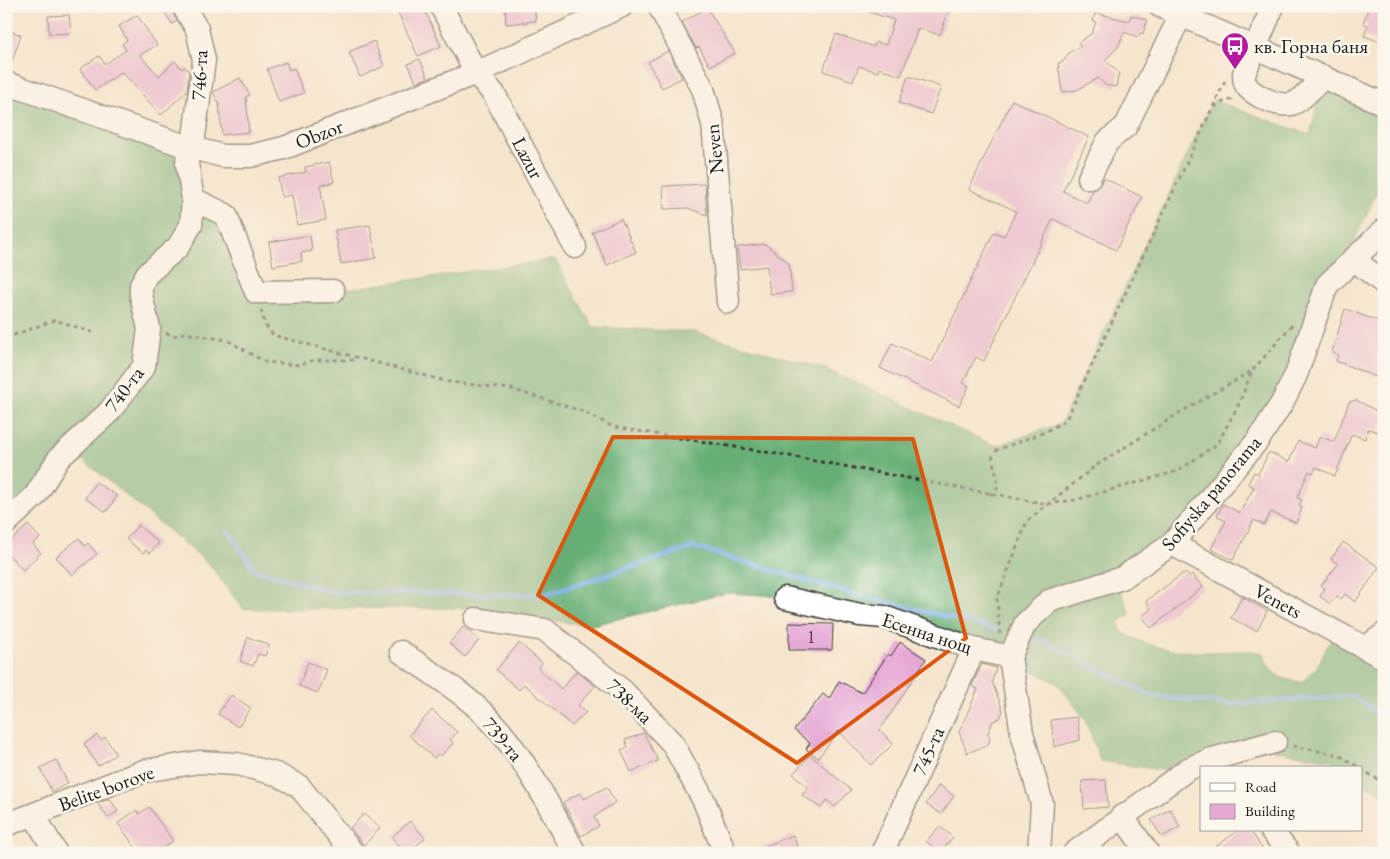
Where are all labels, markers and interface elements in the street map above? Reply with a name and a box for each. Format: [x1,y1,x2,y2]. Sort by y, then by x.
bus stop icon: кв. Горна баня [1220,31,1250,70]
place label: кв. Горна баня [1254,33,1368,59]
street label: 746-та [185,49,213,101]
street label: Obzor [291,113,347,155]
street label: Neven [698,122,730,175]
street label: Lazur [506,132,550,184]
street label: 740-та [98,361,150,417]
street label: Sofiyska panorama [1155,430,1267,556]
street label: Venets [1250,578,1306,624]
street label: Есенна нощ [879,606,976,660]
house number: 1 [807,625,815,648]
street label: 738-ма [601,673,659,729]
street label: 739-та [477,711,529,767]
street label: 745-та [906,723,950,779]
street label: Belite borove [55,759,158,817]
legend [1200,766,1362,832]
text: Road [1245,777,1277,796]
text: Building [1245,801,1295,820]

